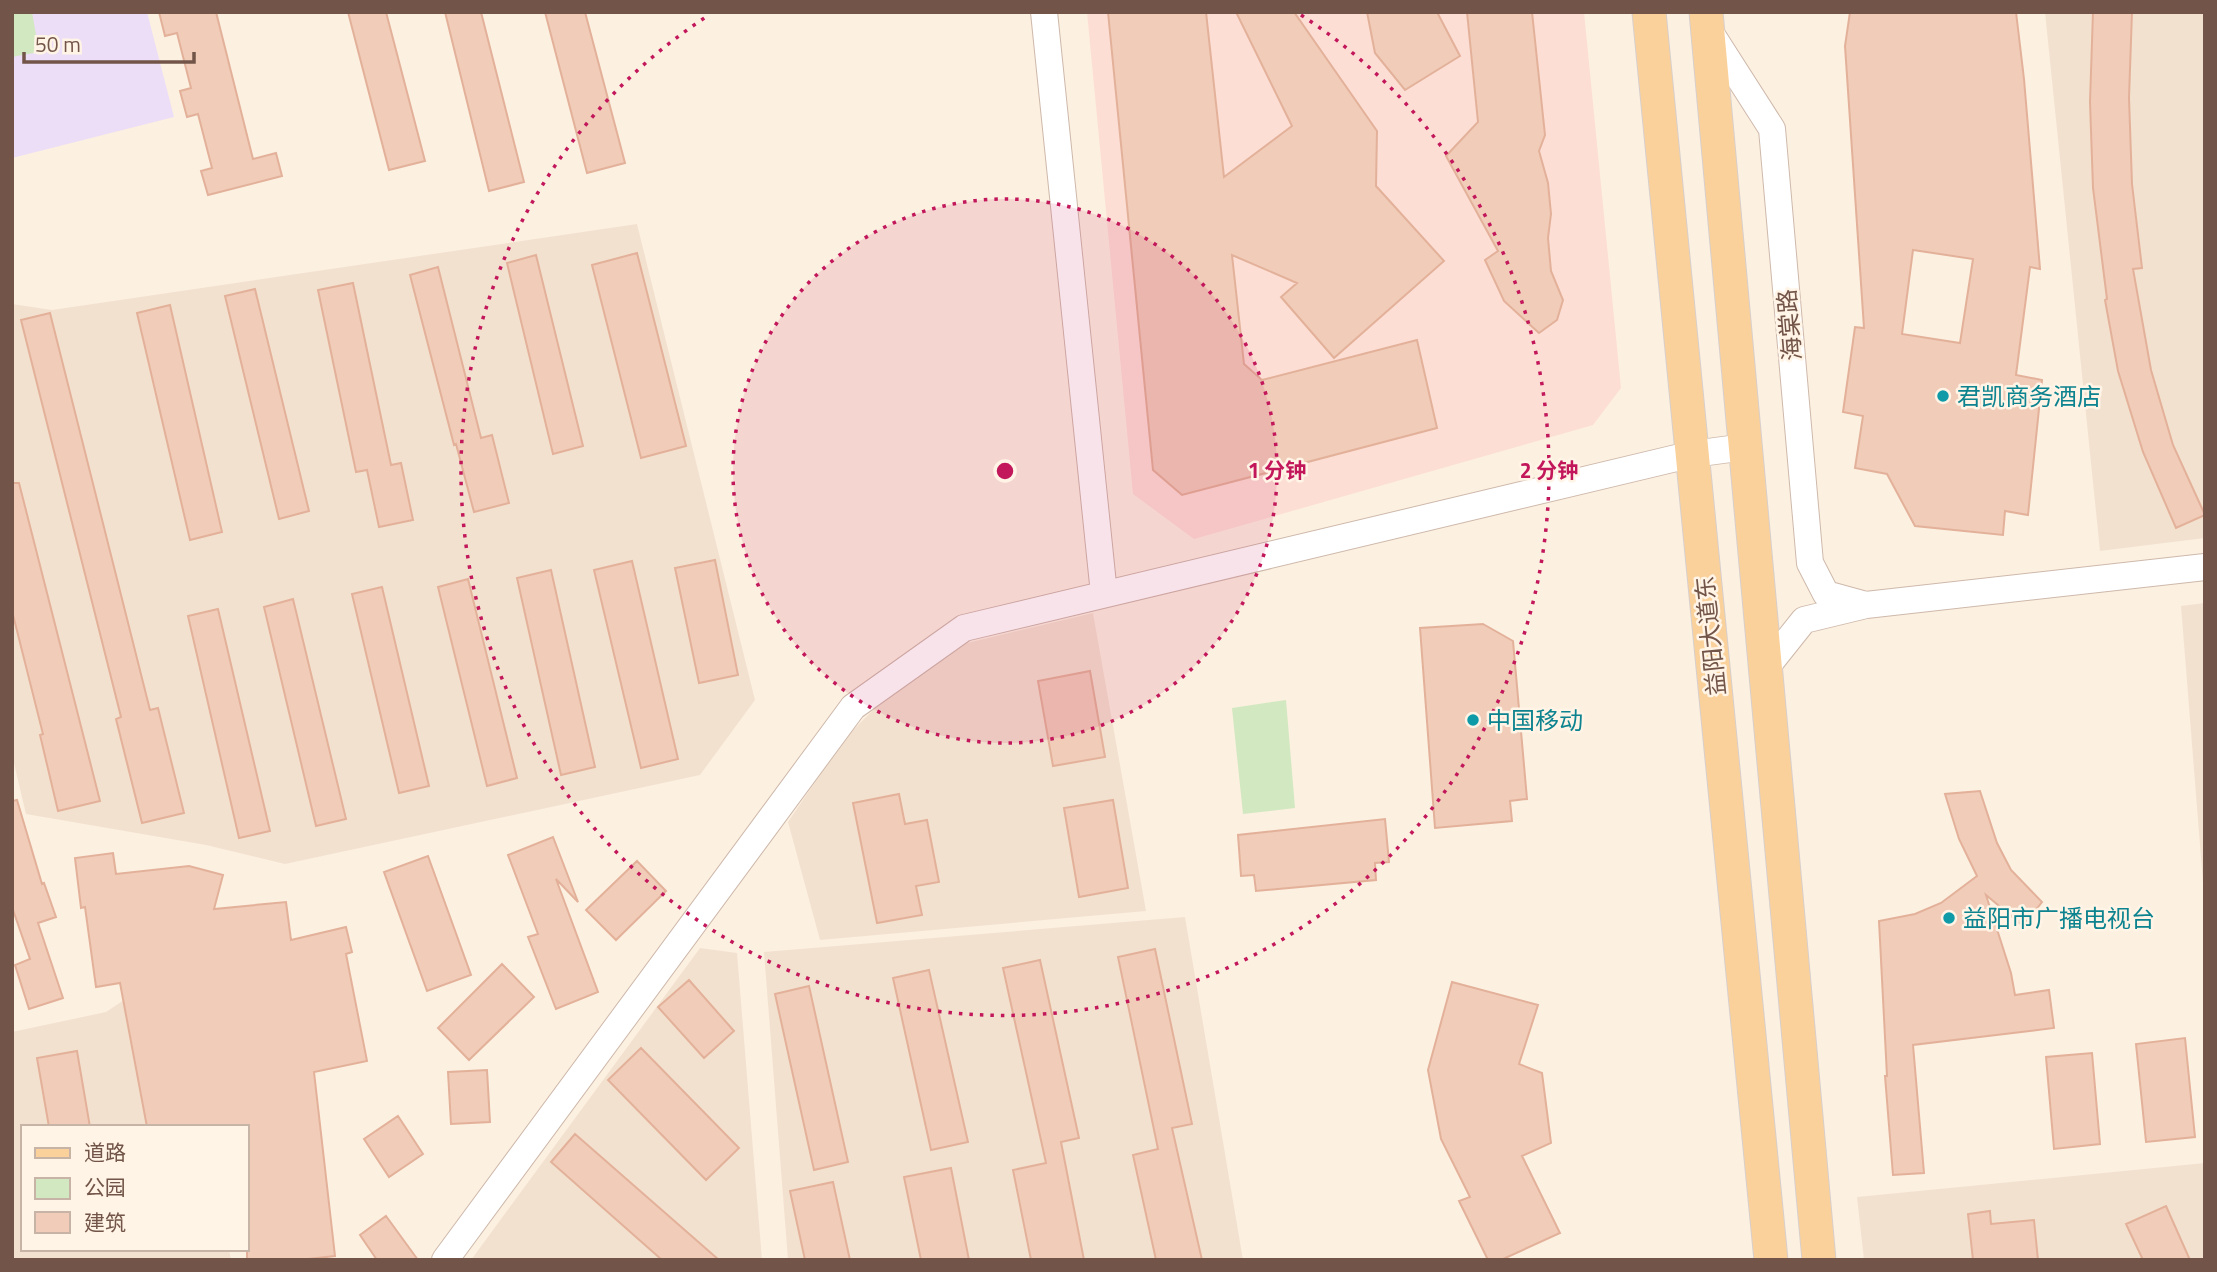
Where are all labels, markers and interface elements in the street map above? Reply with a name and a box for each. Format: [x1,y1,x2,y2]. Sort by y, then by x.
scale bar [24,21,194,65]
text: 50 m [35,28,81,60]
street label: 海棠路 [1768,288,1810,362]
place label: 君凯商务酒店 [1957,378,2101,414]
marker: 君凯商务酒店 [1935,388,1951,404]
text: 1 分钟 [1248,454,1306,486]
text: 2 分钟 [1520,454,1578,486]
centre of rings [993,459,1017,483]
street label: 益阳大道东 [1686,574,1734,698]
place label: 中国移动 [1487,702,1583,738]
marker: 中国移动 [1465,712,1481,728]
place label: 益阳市广播电视台 [1963,900,2155,936]
marker: 益阳市广播电视台 [1941,910,1957,926]
legend [21,1125,248,1251]
text: 道路 [84,1136,126,1168]
text: 公园 [84,1171,126,1203]
text: 建筑 [84,1206,126,1238]

